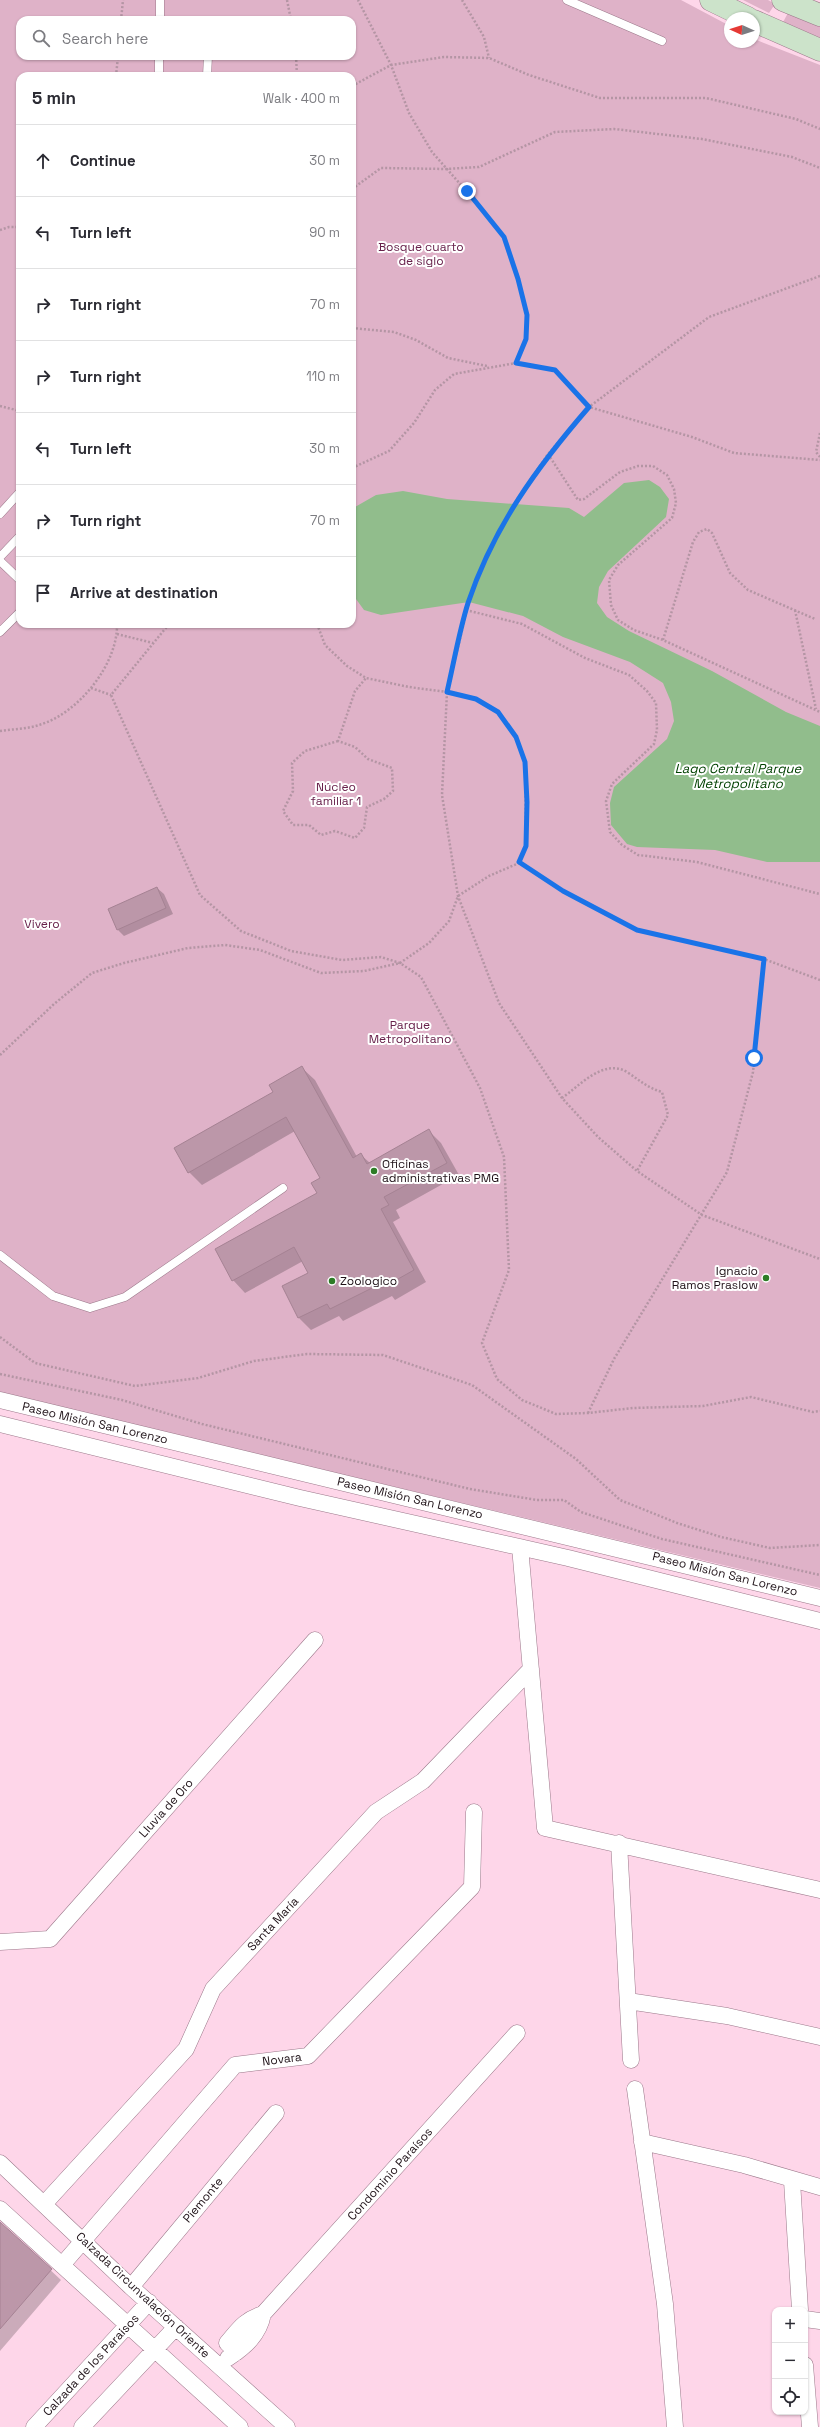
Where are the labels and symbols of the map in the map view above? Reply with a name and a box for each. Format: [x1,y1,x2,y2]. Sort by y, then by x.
north arrow [724,12,760,48]
route end [458,182,476,200]
park label: Bosque cuarto de siglo [378,239,464,269]
water label: Lago Central Parque Metropolitano [675,760,803,792]
park label: Núcleo familiar 1 [311,779,361,809]
park label: Vivero [24,916,60,932]
park label: Parque Metropolitano [369,1017,451,1047]
route start [745,1049,763,1067]
place label: Oficinas administrativas PMG [382,1156,499,1186]
marker: Oficinas administrativas PMG [369,1166,379,1176]
place label: Ignacio Ramos Praslow [672,1263,758,1293]
place label: Zoologico [340,1273,397,1289]
marker: Ignacio Ramos Praslow [761,1273,771,1283]
marker: Zoologico [327,1276,337,1286]
street label: Paseo Misión San Lorenzo [21,1398,169,1448]
street label: Paseo Misión San Lorenzo [336,1473,484,1523]
street label: Paseo Misión San Lorenzo [651,1548,799,1600]
street label: Lluvia de Oro [135,1775,197,1841]
street label: Santa María [244,1893,302,1955]
street label: Novara [261,2049,303,2069]
street label: Condominio Paraísos [344,2124,436,2224]
street label: Piemonte [179,2174,227,2226]
street label: Calzada Circunvalación Oriente [72,2228,214,2362]
street label: Calzada de los Paraisos [39,2311,143,2419]

